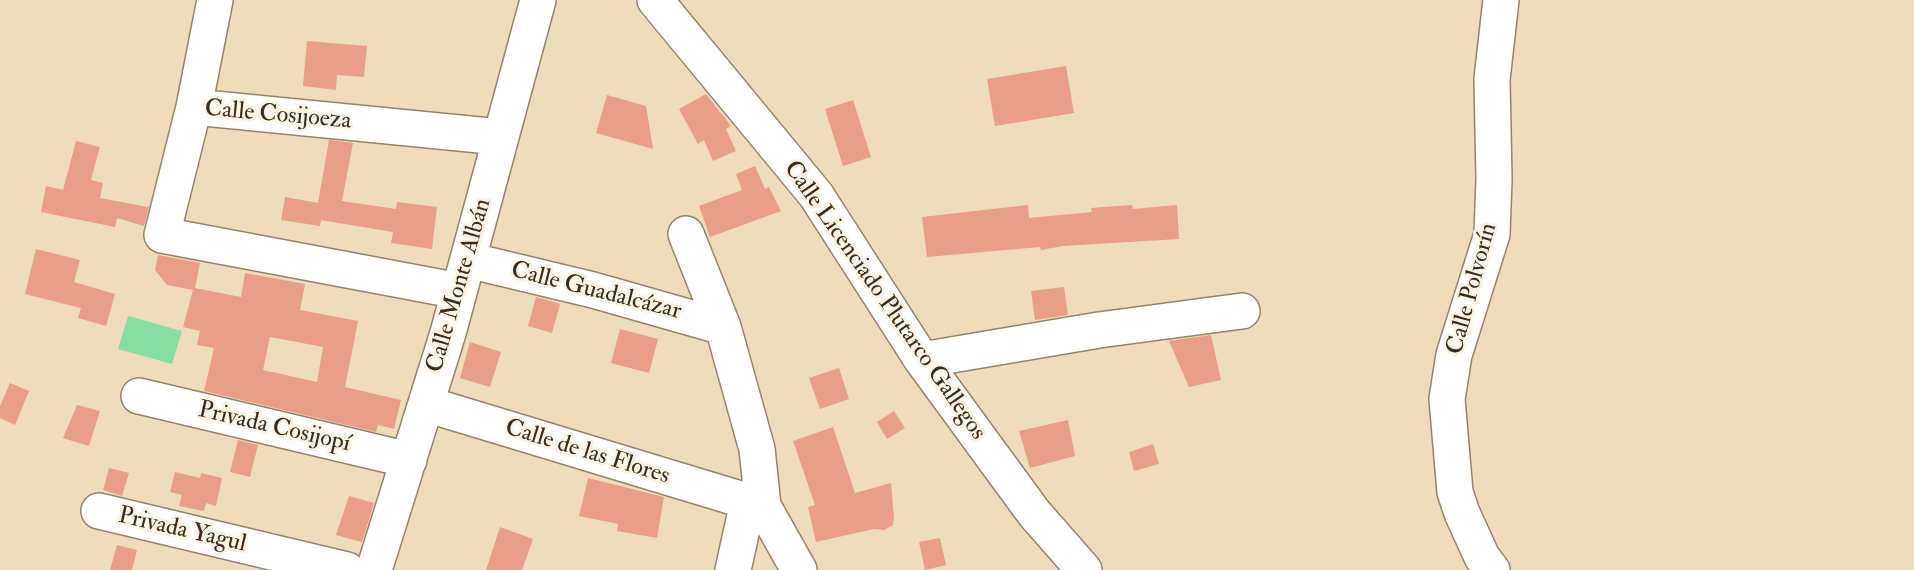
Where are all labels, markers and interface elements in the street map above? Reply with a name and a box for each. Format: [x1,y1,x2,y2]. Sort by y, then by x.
street label: Calle Cosijoeza [204,95,352,137]
street label: Calle Licenciado Plutarco Gallegos [777,156,991,446]
street label: Calle Monte Albán [421,196,499,376]
street label: Calle Polvorín [1442,220,1504,358]
street label: Calle Guadalcázar [508,257,684,327]
street label: Privada Cosijopí [195,397,353,459]
street label: Calle de las Flores [501,414,673,492]
street label: Privada Yagul [115,502,249,560]

